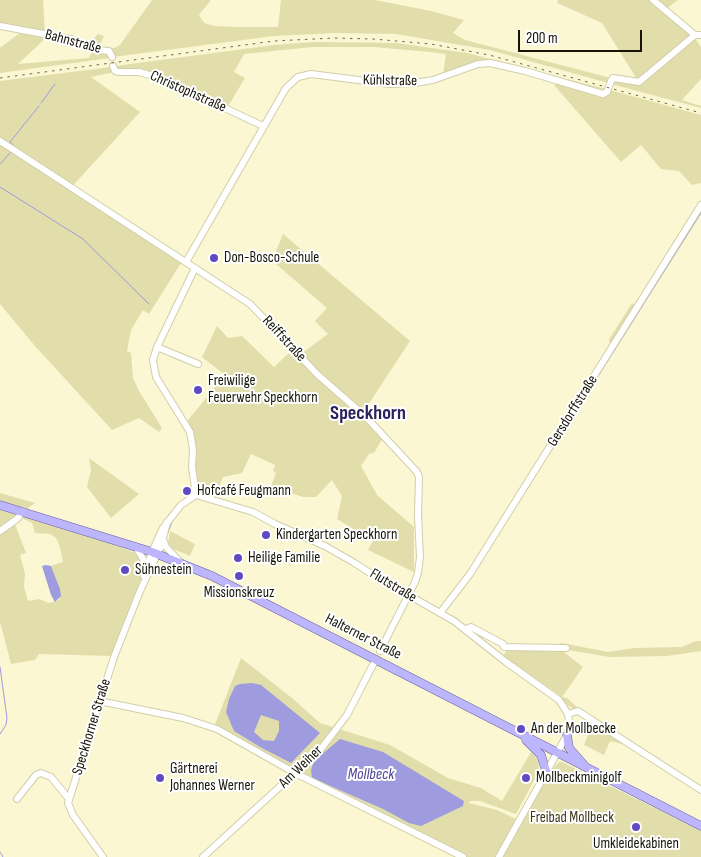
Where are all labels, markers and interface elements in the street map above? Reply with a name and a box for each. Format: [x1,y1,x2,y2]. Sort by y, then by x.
scale bar [521,20,645,52]
street label: Bahnstraße [43,26,103,58]
text: 200 m [526,29,558,48]
street label: Christophstraße [147,67,229,117]
street label: Kühlstraße [363,72,417,90]
place label: Don-Bosco-Schule [224,249,319,267]
marker: Don-Bosco-Schule [208,252,220,264]
street label: Reiffstraße [258,312,310,366]
place label: Freiwilige Feuerwehr Speckhorn [208,372,318,407]
street label: Gersdorffstraße [544,372,602,450]
marker: Freiwilige Feuerwehr Speckhorn [192,384,204,396]
district label: Speckhorn [330,402,406,426]
place label: Hofcafé Feugmann [197,482,291,500]
marker: Hofcafé Feugmann [181,485,193,497]
place label: Kindergarten Speckhorn [276,526,397,544]
marker: Kindergarten Speckhorn [260,529,272,541]
place label: Heilige Familie [248,549,320,567]
marker: Heilige Familie [232,552,244,564]
place label: Sühnestein [135,561,192,579]
marker: Sühnestein [119,564,131,576]
street label: Flutstraße [366,565,420,607]
marker: Missionskreuz [233,570,245,582]
place label: Missionskreuz [204,584,274,602]
street label: Halterner Straße [322,610,404,664]
street label: Speckhorner Straße [69,677,115,777]
place label: An der Mollbecke [531,720,616,738]
marker: An der Mollbecke [515,723,527,735]
street label: Am Weiher [275,742,327,792]
place label: Gärtnerei Johannes Werner [170,760,255,795]
water label: Mollbeck [348,765,394,785]
place label: Mollbeckminigolf [536,769,622,787]
marker: Gärtnerei Johannes Werner [154,772,166,784]
marker: Mollbeckminigolf [520,772,532,784]
park label: Freibad Mollbeck [530,809,614,827]
marker: Umkleidekabinen [630,821,642,833]
place label: Umkleidekabinen [593,835,679,853]

